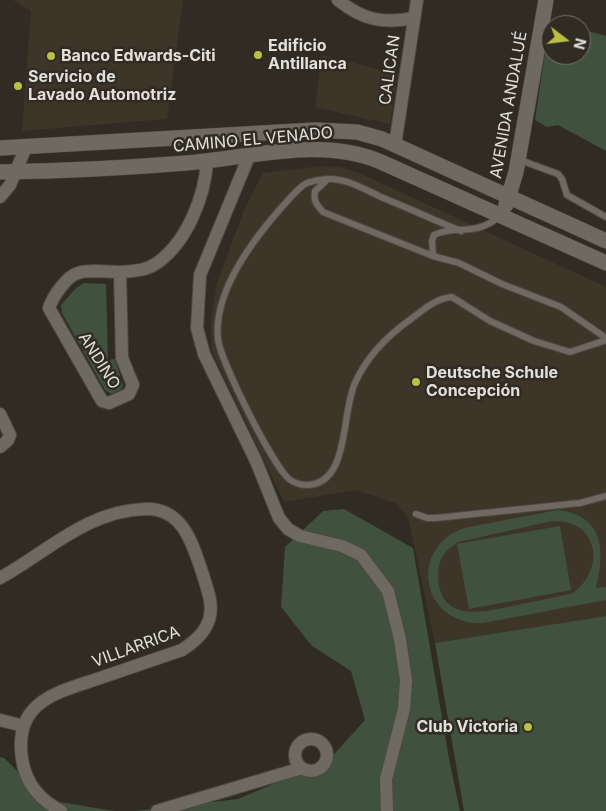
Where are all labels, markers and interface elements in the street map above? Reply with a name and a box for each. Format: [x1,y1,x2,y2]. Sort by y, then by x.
north arrow [541,15,591,65]
street label: AVENIDA ANDALUÉ [487,30,531,180]
street label: CALICAN [376,34,404,106]
place label: Edificio Antillanca [268,36,347,74]
text: N [570,36,590,51]
place label: Banco Edwards-Citi [61,46,216,66]
marker: Edificio Antillanca [252,49,264,61]
marker: Banco Edwards-Citi [45,50,57,62]
place label: Servicio de Lavado Automotriz [28,67,176,105]
marker: Servicio de Lavado Automotriz [12,80,24,92]
street label: CAMINO EL VENADO [172,123,334,157]
street label: ANDINO [74,329,124,393]
place label: Deutsche Schule Concepción [426,363,558,401]
marker: Deutsche Schule Concepción [410,376,422,388]
street label: VILLARRICA [90,622,182,672]
place label: Club Victoria [417,717,518,737]
marker: Club Victoria [522,721,534,733]

